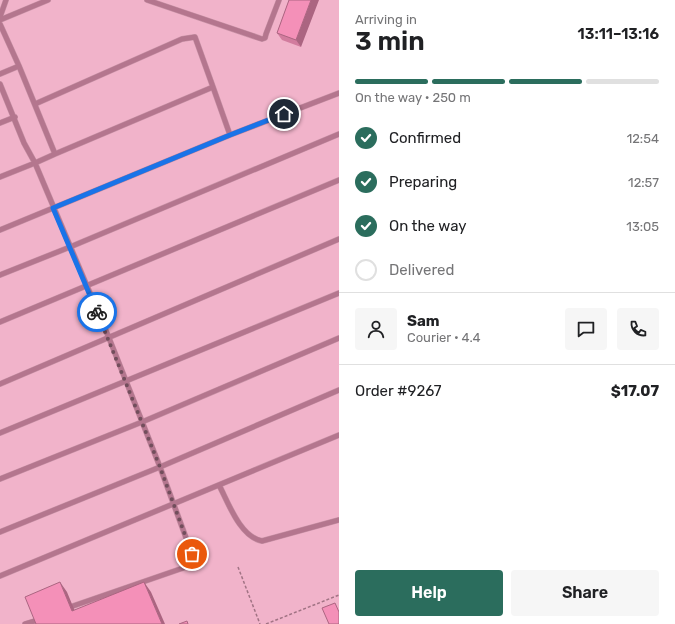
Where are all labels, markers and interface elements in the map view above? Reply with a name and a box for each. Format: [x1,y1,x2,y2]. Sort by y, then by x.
text: Arriving in [355,12,417,27]
text: 13:11–13:16 [578,25,659,43]
text: 3 min [355,26,425,57]
text: On the way · 250 m [355,90,471,105]
pin [267,97,301,131]
icon: home [273,103,295,125]
icon: check [355,127,377,149]
text: Confirmed [389,129,461,147]
text: 12:54 [627,131,659,146]
icon: check [355,171,377,193]
text: Preparing [389,173,457,191]
text: 12:57 [628,175,659,190]
icon: check [355,215,377,237]
text: On the way [389,217,467,235]
text: 13:05 [626,219,659,234]
text: Delivered [389,261,454,279]
courier [77,292,117,332]
icon: bike [86,301,108,323]
button: person [355,308,397,350]
button: chat [565,308,607,350]
button: phone [617,308,659,350]
text: Sam [407,312,440,330]
text: Courier · 4.4 [407,330,481,345]
text: Order #9267 [355,382,442,400]
text: $17.07 [611,382,659,400]
pin [175,537,209,571]
icon: bag [181,543,203,565]
button: Help [355,570,503,616]
button: Share [511,570,659,616]

